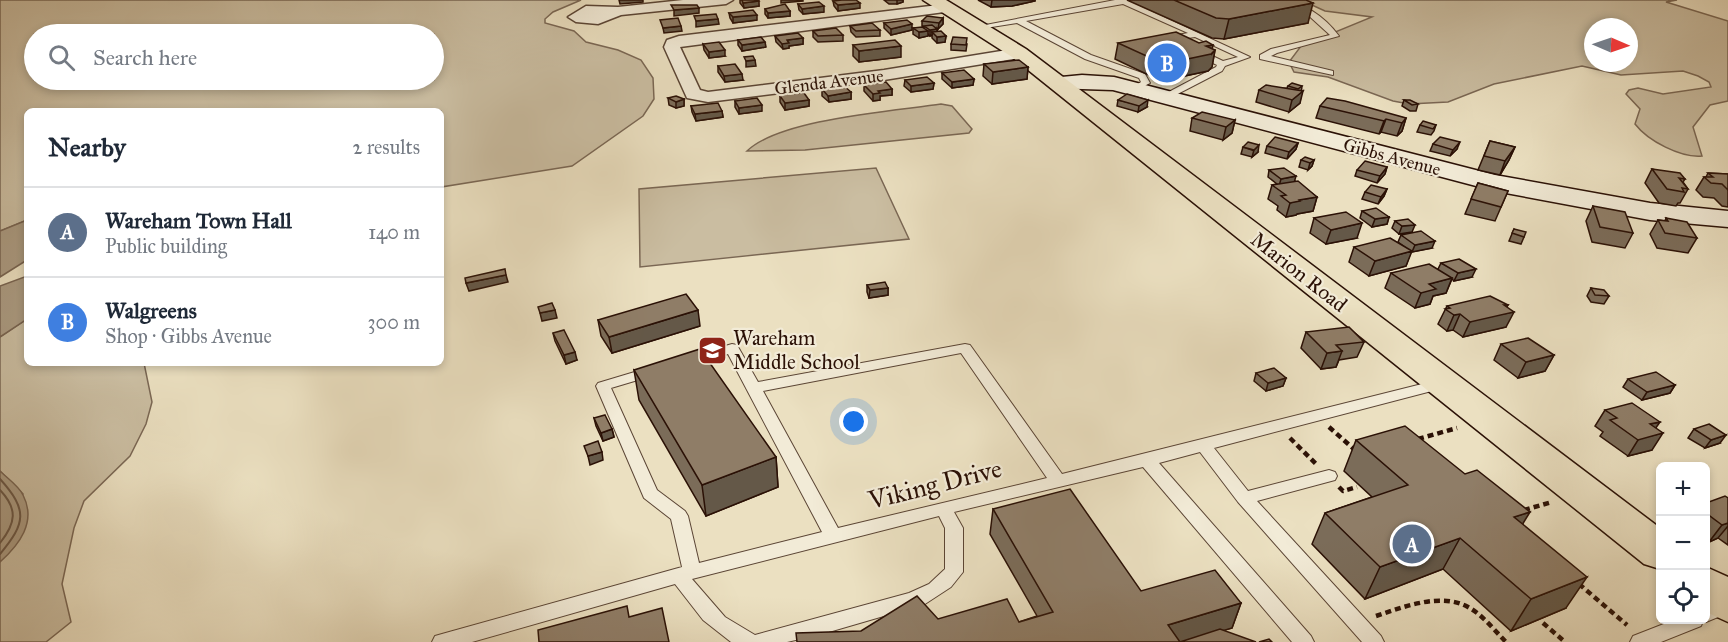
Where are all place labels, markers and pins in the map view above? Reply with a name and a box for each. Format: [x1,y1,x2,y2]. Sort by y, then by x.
pin: B [1148,40,1186,86]
place label: Wareham Middle School [733,325,860,375]
school or university icon: Wareham Middle School [696,334,728,366]
pin: A [1392,522,1432,566]

